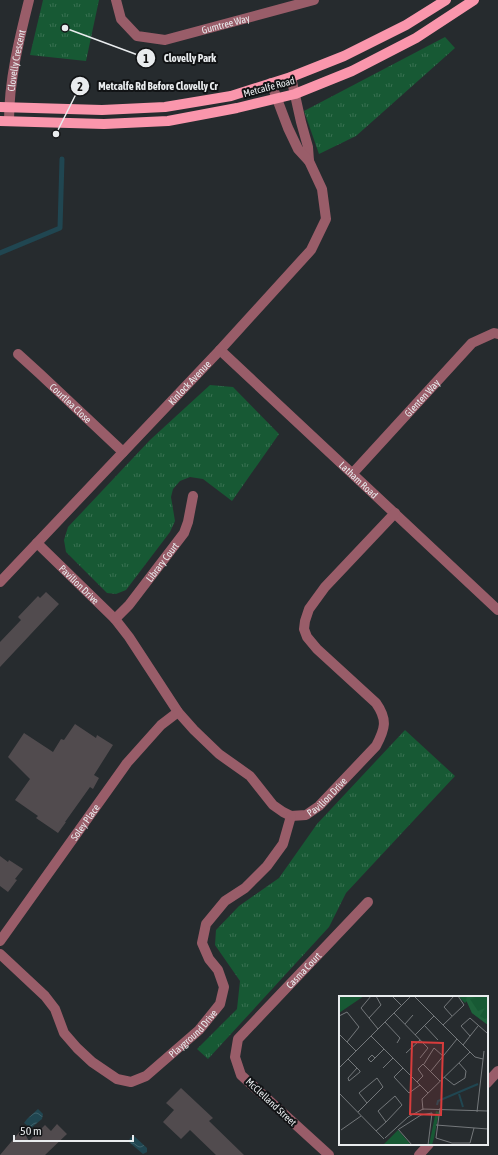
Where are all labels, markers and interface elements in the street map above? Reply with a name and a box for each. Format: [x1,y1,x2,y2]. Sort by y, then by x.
street label: Gumtree Way [200,12,251,35]
street label: Clovelly Crescent [5,28,27,92]
callout: Clovelly Park [136,47,224,70]
text: 1 [143,52,149,66]
text: Clovelly Park [164,52,216,64]
callout: Metcalfe Rd Before Clovelly Cr [70,75,226,98]
street label: Metcalfe Road [242,75,296,99]
text: 2 [77,80,83,94]
text: Metcalfe Rd Before Clovelly Cr [98,80,219,92]
street label: Kinlock Avenue [166,358,213,407]
street label: Glenten Way [402,377,442,419]
street label: Courtlea Close [48,381,94,425]
street label: Latham Road [337,459,380,501]
street label: Library Court [143,540,180,584]
street label: Pavilion Drive [57,562,102,606]
street label: Pavilion Drive [305,775,349,818]
street label: Soley Place [68,802,102,842]
street label: Casma Court [284,950,323,991]
inset map [339,996,488,1145]
street label: Playground Drive [166,1007,219,1059]
street label: McClelland Street [244,1076,299,1128]
scale bar [14,1117,133,1143]
text: 50 m [20,1124,42,1138]

